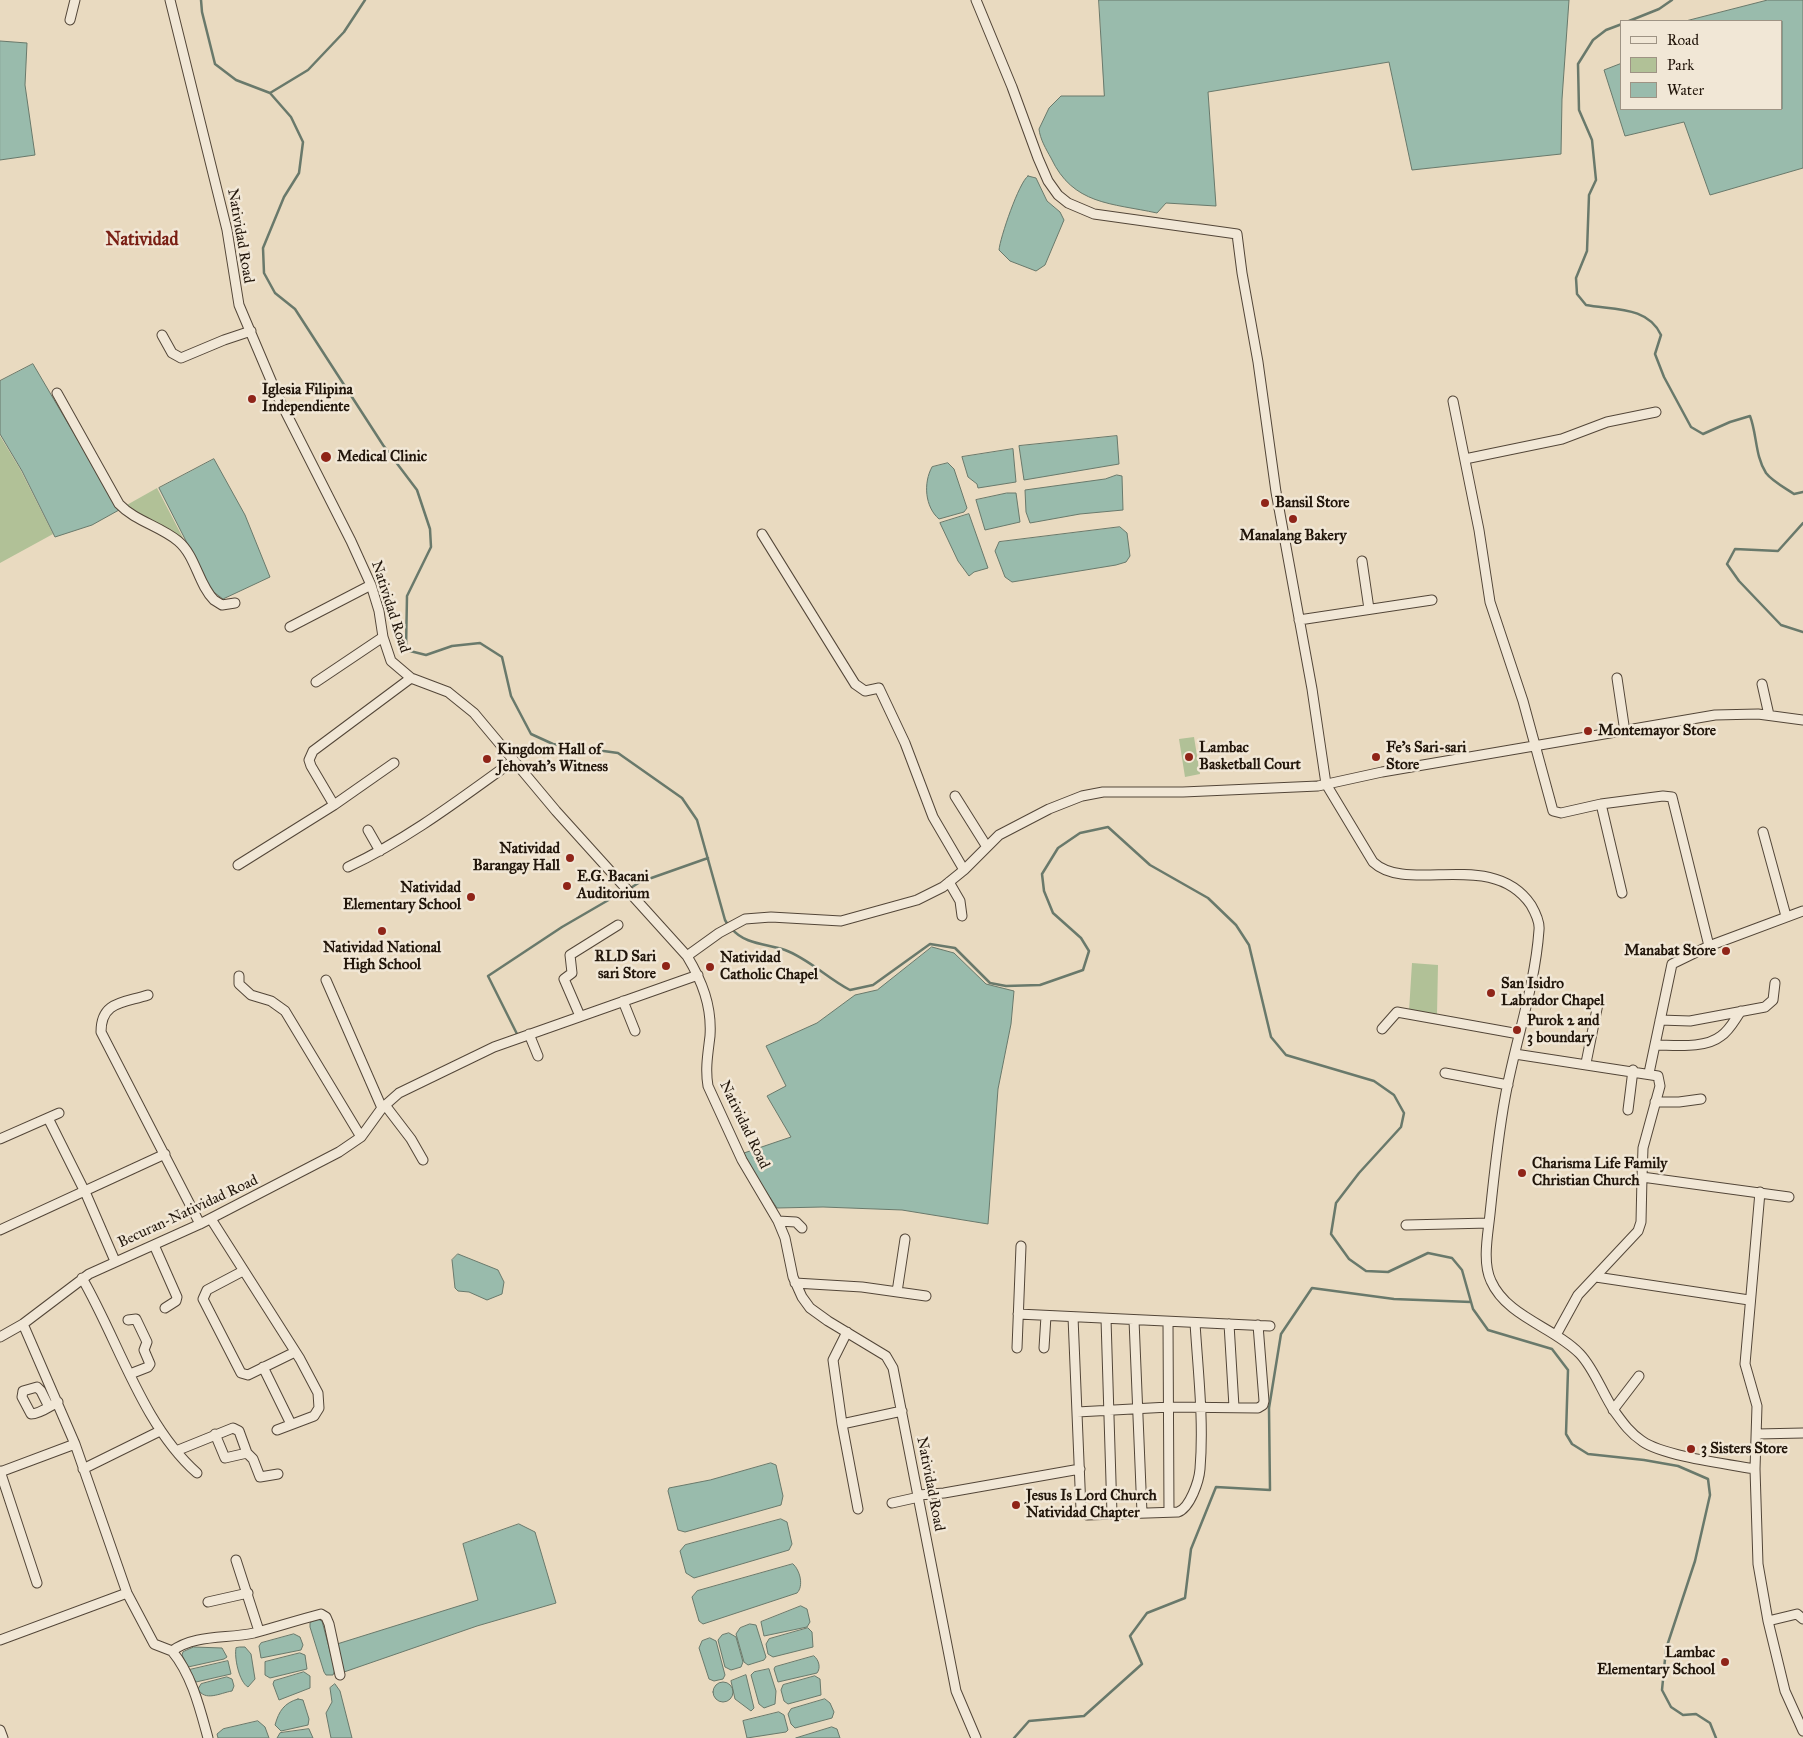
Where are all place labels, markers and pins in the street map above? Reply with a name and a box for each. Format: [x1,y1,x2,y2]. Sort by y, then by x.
place label: Iglesia Filipina Independiente [262,381,353,416]
marker: Iglesia Filipina Independiente [246,393,258,405]
place label: Medical Clinic [337,448,427,466]
marker: Medical Clinic [319,450,333,464]
place label: Bansil Store [1275,494,1350,512]
marker: Bansil Store [1259,497,1271,509]
marker: Manalang Bakery [1287,513,1299,525]
place label: Manalang Bakery [1240,527,1346,545]
place label: Montemayor Store [1598,722,1716,740]
marker: Montemayor Store [1582,725,1594,737]
place label: Lambac Basketball Court [1199,739,1301,774]
place label: Fe's Sari-sari Store [1386,739,1466,774]
place label: Kingdom Hall of Jehovah's Witness [497,741,608,776]
marker: Lambac Basketball Court [1183,751,1195,763]
marker: Fe's Sari-sari Store [1370,751,1382,763]
marker: Kingdom Hall of Jehovah's Witness [481,753,493,765]
place label: Natividad Barangay Hall [473,840,560,875]
marker: Natividad Barangay Hall [564,852,576,864]
place label: E.G. Bacani Auditorium [577,868,650,903]
place label: Natividad Elementary School [343,879,461,914]
marker: E.G. Bacani Auditorium [561,880,573,892]
marker: Natividad Elementary School [465,891,477,903]
marker: Natividad National High School [376,925,388,937]
place label: Natividad National High School [323,939,441,974]
place label: Manabat Store [1624,942,1716,960]
marker: Manabat Store [1720,945,1732,957]
place label: RLD Sari sari Store [595,948,656,983]
place label: Natividad Catholic Chapel [720,949,818,984]
marker: RLD Sari sari Store [660,960,672,972]
marker: Natividad Catholic Chapel [704,961,716,973]
place label: San Isidro Labrador Chapel [1501,975,1604,1010]
marker: San Isidro Labrador Chapel [1485,987,1497,999]
place label: Purok 2 and 3 boundary [1527,1012,1600,1047]
marker: Purok 2 and 3 boundary [1511,1024,1523,1036]
place label: Charisma Life Family Christian Church [1532,1155,1667,1190]
marker: Charisma Life Family Christian Church [1516,1167,1528,1179]
place label: 3 Sisters Store [1701,1440,1788,1458]
marker: 3 Sisters Store [1685,1443,1697,1455]
place label: Jesus Is Lord Church Natividad Chapter [1026,1487,1157,1522]
marker: Jesus Is Lord Church Natividad Chapter [1010,1499,1022,1511]
place label: Lambac Elementary School [1597,1644,1715,1679]
marker: Lambac Elementary School [1719,1656,1731,1668]

